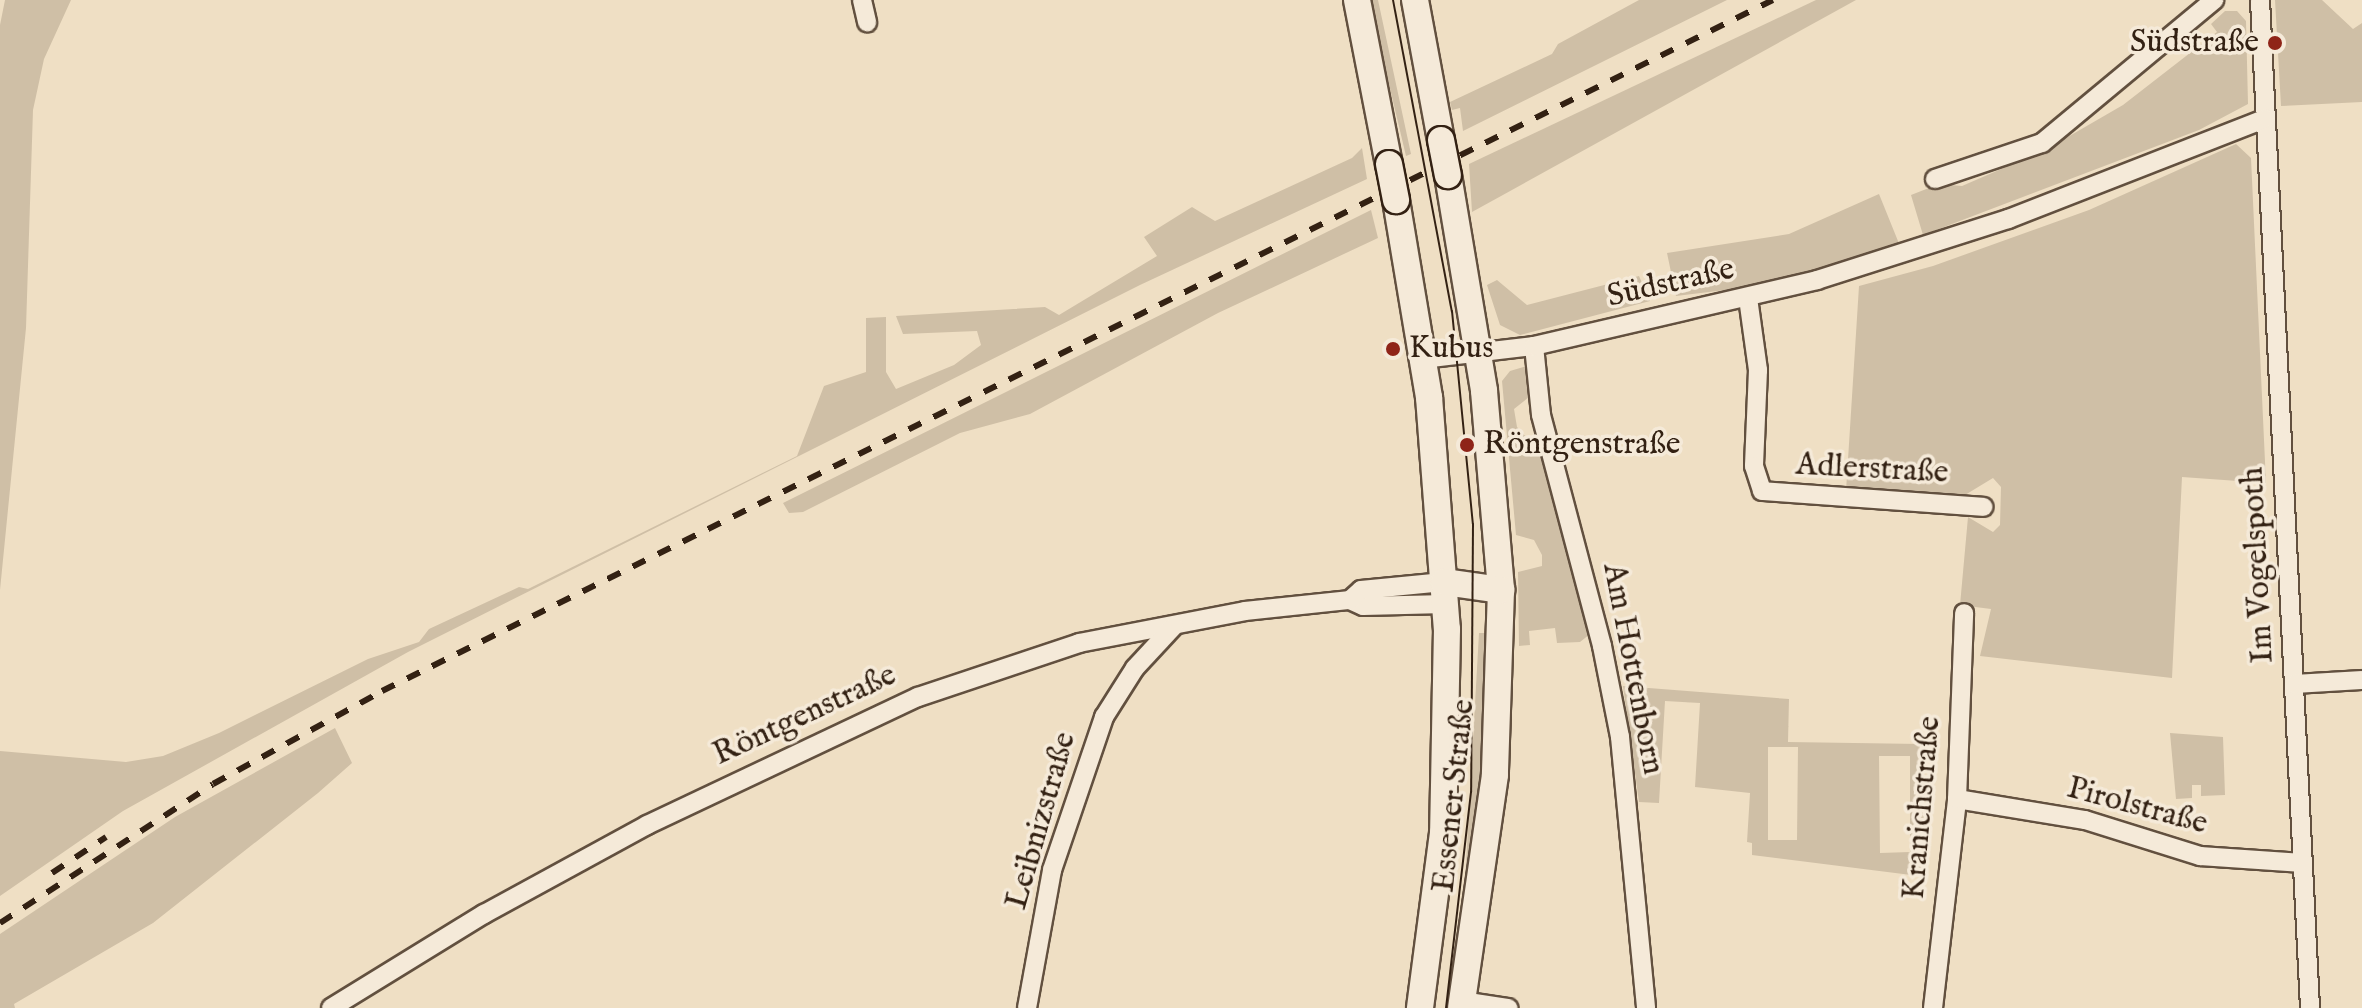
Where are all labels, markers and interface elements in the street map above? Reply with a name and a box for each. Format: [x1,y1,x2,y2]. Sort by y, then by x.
place label: Südstraße [2130,24,2259,62]
marker: Südstraße [2266,34,2284,52]
street label: Südstraße [1604,251,1738,317]
place label: Kubus [1409,330,1493,368]
marker: Kubus [1384,340,1402,358]
place label: Röntgenstraße [1483,426,1680,464]
marker: Röntgenstraße [1458,436,1476,454]
street label: Adlerstraße [1795,447,1949,493]
street label: Im Vogelspoth [2235,466,2283,664]
street label: Am Hottenborn [1593,560,1671,778]
street label: Röntgenstraße [707,657,903,775]
street label: Essener Straße [1426,698,1484,894]
street label: Kranichstraße [1896,715,1950,901]
street label: Leibnizstraße [998,728,1086,914]
street label: Pirolstraße [2063,770,2211,844]

